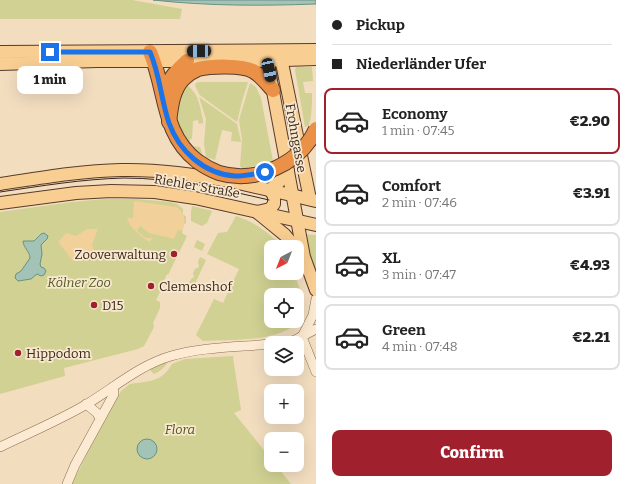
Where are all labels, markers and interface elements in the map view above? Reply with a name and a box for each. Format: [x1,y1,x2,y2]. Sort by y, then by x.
text: Pickup [356,16,405,34]
route end [41,43,59,61]
car [187,45,211,57]
text: Niederländer Ufer [356,55,486,73]
car [261,57,277,83]
callout: 1 min [17,66,83,94]
text: 1 min [33,72,67,87]
street label: Frohngasse [283,102,309,174]
icon: car [334,103,370,139]
text: Economy [382,105,448,123]
text: €2.90 [570,112,610,130]
text: 1 min · 07:45 [382,123,454,138]
route start [256,163,274,181]
street label: Riehler Straße [153,171,241,201]
icon: car [334,175,370,211]
text: Comfort [382,177,441,195]
text: €3.91 [573,184,610,202]
text: 2 min · 07:46 [382,195,457,210]
north arrow [264,240,304,280]
map controls [264,240,304,472]
place label: Zooverwaltung [75,247,166,262]
icon: car [334,247,370,283]
marker: Zooverwaltung [169,249,179,259]
text: XL [382,249,401,267]
text: €4.93 [570,256,610,274]
text: 3 min · 07:47 [382,267,456,282]
park label: Kölner Zoo [47,275,111,290]
place label: Clemenshof [159,279,233,294]
marker: Clemenshof [146,281,156,291]
button: locate [264,288,304,328]
place label: D15 [102,298,124,313]
marker: D15 [89,300,99,310]
icon: car [334,319,370,355]
text: Green [382,321,426,339]
text: €2.21 [572,328,610,346]
button: layers [264,336,304,376]
text: 4 min · 07:48 [382,339,458,354]
place label: Hippodom [26,346,91,361]
marker: Hippodom [13,348,23,358]
button: + [264,384,304,424]
park label: Flora [165,422,195,437]
button: Confirm [332,430,612,476]
button: − [264,432,304,472]

